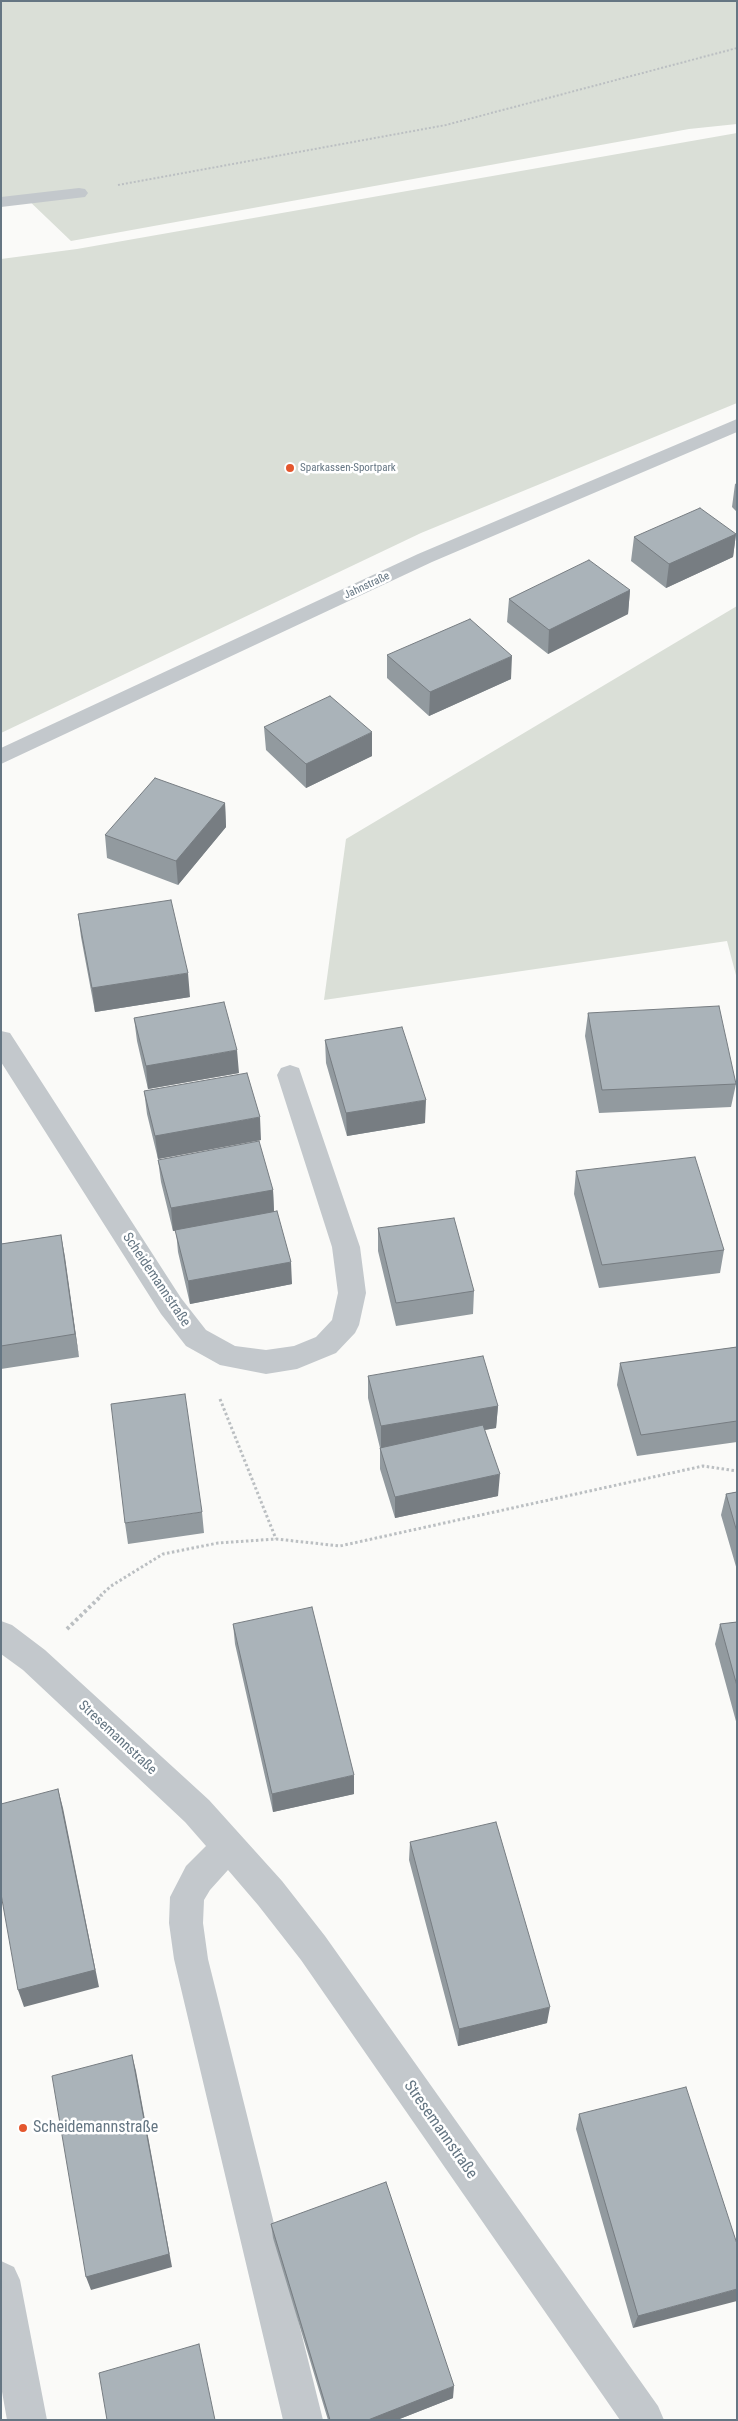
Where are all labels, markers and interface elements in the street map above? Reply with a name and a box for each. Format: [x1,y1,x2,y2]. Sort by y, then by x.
place label: Sparkassen-Sportpark [300,461,396,475]
marker: Sparkassen-Sportpark [284,462,296,474]
street label: Jahnstraße [342,570,392,602]
street label: Scheidemannstraße [118,1230,194,1330]
street label: Stresemannstraße [74,1697,160,1779]
street label: Stresemannstraße [399,2077,481,2183]
place label: Scheidemannstraße [33,2118,158,2138]
marker: Scheidemannstraße [17,2122,29,2134]

